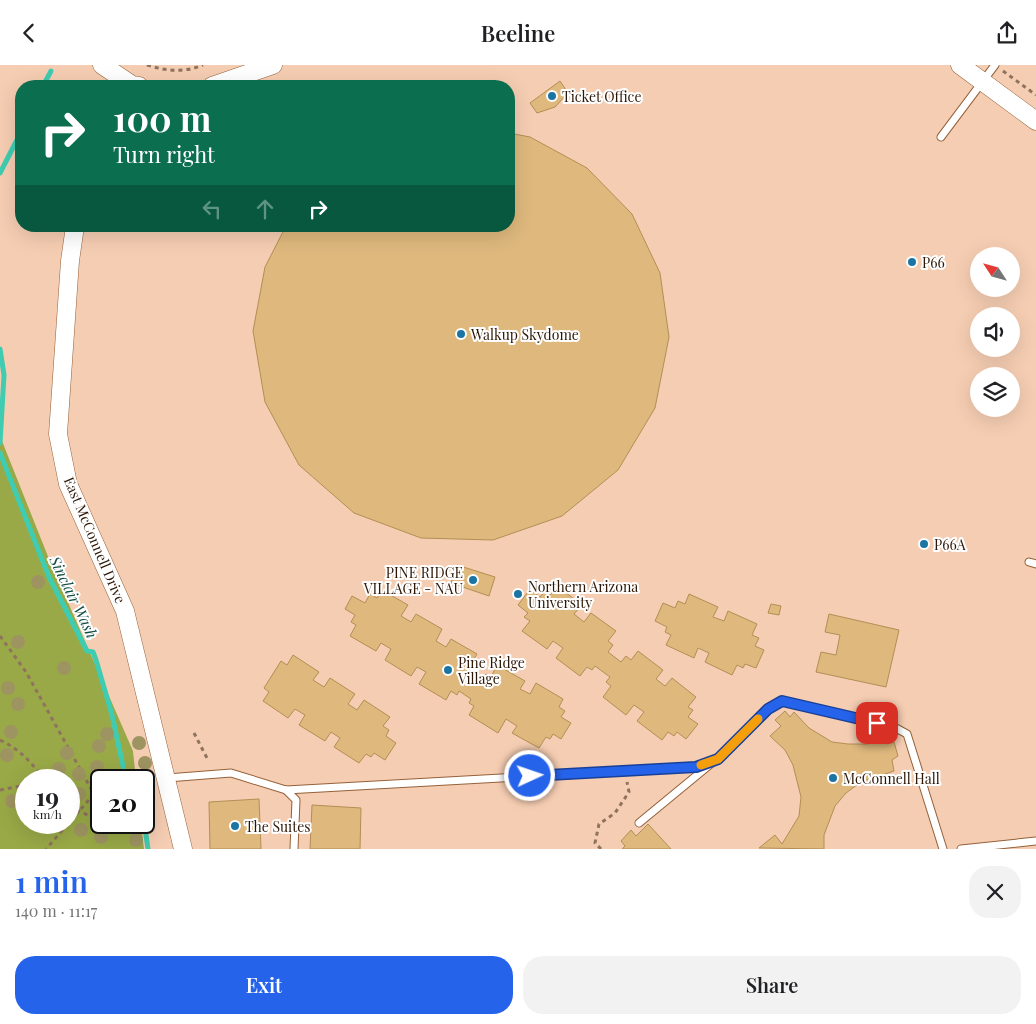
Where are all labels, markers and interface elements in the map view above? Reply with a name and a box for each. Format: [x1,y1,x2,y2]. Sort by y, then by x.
text: Beeline [481,18,555,48]
icon: back [15,19,43,47]
icon: share [993,19,1021,47]
place label: Ticket Office [562,87,642,106]
marker: Ticket Office [546,90,558,102]
text: 100 m [113,94,211,141]
icon: right [30,100,95,165]
text: Turn right [113,139,215,169]
icon: left [198,195,226,223]
icon: ahead [251,195,279,223]
icon: right [304,195,332,223]
north arrow [970,247,1020,297]
map controls [970,247,1020,417]
place label: P66 [922,253,945,272]
marker: P66 [906,256,918,268]
button: sound [970,307,1020,357]
place label: Walkup Skydome [470,325,579,344]
marker: Walkup Skydome [455,328,467,340]
button: layers [970,367,1020,417]
street label: East McConnell Drive [60,474,130,606]
place label: P66A [934,535,966,554]
marker: P66A [918,538,930,550]
water label: Sinclair Wash [45,552,103,641]
place label: PINE RIDGE VILLAGE - NAU [363,563,463,598]
marker: PINE RIDGE VILLAGE - NAU [467,574,479,586]
place label: Northern Arizona University [528,577,638,612]
marker: Northern Arizona University [512,588,524,600]
place label: Pine Ridge Village [457,653,525,688]
marker: Pine Ridge Village [442,664,454,676]
pin [856,702,898,744]
icon: arrive [863,709,891,737]
position arrow [503,749,555,801]
speed limit sign: 20 [90,769,155,834]
place label: McConnell Hall [843,769,940,788]
marker: McConnell Hall [827,772,839,784]
text: 19 [36,779,59,812]
text: km/h [33,806,62,822]
place label: The Suites [245,817,311,836]
marker: The Suites [229,820,241,832]
text: 1 min [15,861,88,901]
button: close [969,866,1021,918]
text: 140 m · 11:17 [15,900,97,921]
button: Exit [15,956,513,1014]
button: Share [523,956,1021,1014]

